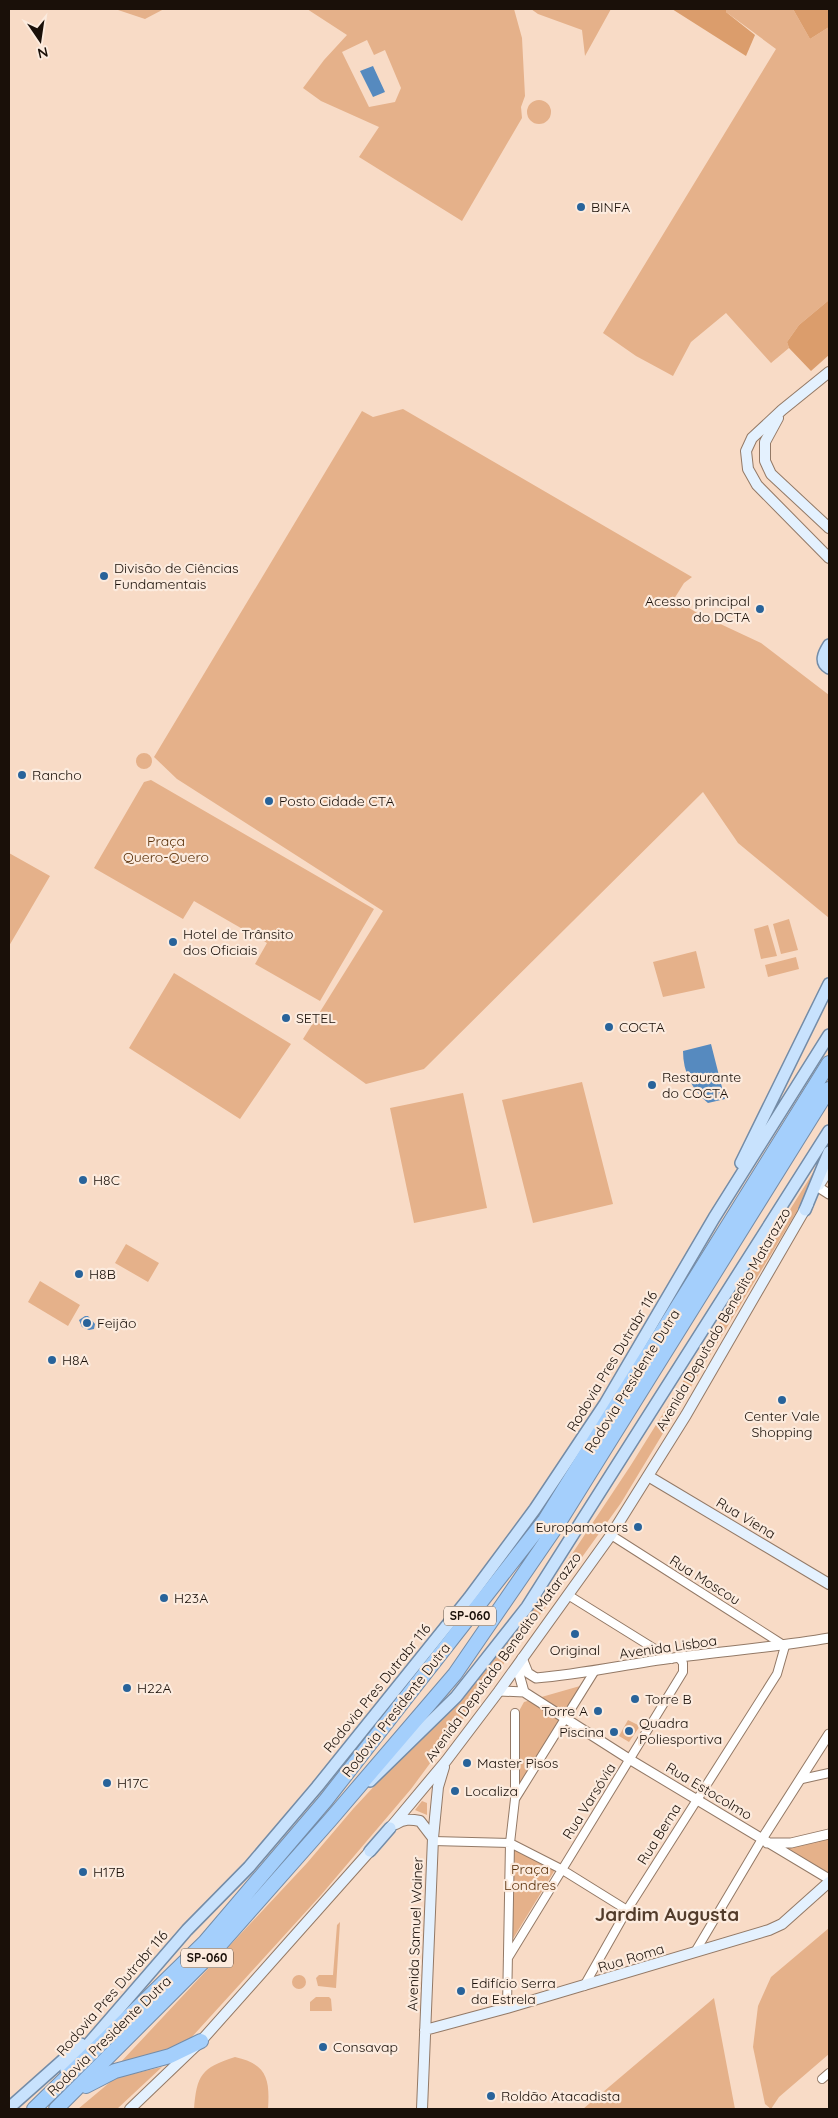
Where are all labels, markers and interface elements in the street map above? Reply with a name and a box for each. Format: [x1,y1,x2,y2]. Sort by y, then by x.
north arrow [15,15,65,65]
text: N [36,43,50,63]
place label: BINFA [591,198,630,216]
marker: BINFA [575,201,587,213]
place label: Divisão de Ciências Fundamentais [114,559,239,593]
marker: Divisão de Ciências Fundamentais [98,570,110,582]
place label: Acesso principal do DCTA [645,592,750,626]
marker: Acesso principal do DCTA [754,603,766,615]
place label: Rancho [32,766,82,784]
marker: Rancho [16,769,28,781]
place label: Posto Cidade CTA [279,792,394,810]
marker: Posto Cidade CTA [263,795,275,807]
park label: Praça Quero-Quero [123,832,209,866]
place label: Hotel de Trânsito dos Oficiais [183,925,294,959]
marker: Hotel de Trânsito dos Oficiais [167,936,179,948]
place label: SETEL [296,1009,336,1027]
marker: SETEL [280,1012,292,1024]
place label: COCTA [619,1018,665,1036]
marker: COCTA [603,1021,615,1033]
place label: Restaurante do COCTA [662,1068,741,1102]
marker: Restaurante do COCTA [646,1079,658,1091]
place label: H8C [93,1171,120,1189]
marker: H8C [77,1174,89,1186]
street label: Avenida Deputado Benedito Matarazzo [652,1204,794,1434]
place label: H8B [89,1265,116,1283]
marker: H8B [73,1268,85,1280]
street label: Rodovia Pres Dutrabr 116 [563,1287,661,1435]
street label: Rodovia Presidente Dutra [580,1306,684,1456]
place label: Feijão [97,1314,136,1332]
marker: Feijão [81,1317,93,1329]
place label: H8A [62,1351,89,1369]
marker: H8A [46,1354,58,1366]
marker: Center Vale Shopping [776,1394,788,1406]
place label: Center Vale Shopping [744,1407,820,1441]
street label: Rua Viena [713,1493,779,1543]
place label: Europamotors [535,1518,628,1536]
marker: Europamotors [632,1521,644,1533]
street label: Avenida Deputado Benedito Matarazzo [421,1549,585,1765]
street label: Rua Moscou [666,1551,744,1609]
place label: H23A [174,1589,208,1607]
marker: H23A [158,1592,170,1604]
road number: SP-060 [444,1606,496,1625]
street label: Rodovia Pres Dutrabr 116 [319,1619,435,1756]
marker: Original [569,1628,581,1640]
street label: Avenida Lisboa [618,1631,718,1663]
street label: Rodovia Presidente Dutra [338,1639,454,1781]
place label: Original [550,1641,600,1659]
place label: H22A [137,1679,172,1697]
marker: H22A [121,1682,133,1694]
place label: Torre B [645,1690,692,1708]
marker: Torre B [629,1693,641,1705]
place label: Torre A [542,1702,588,1720]
marker: Torre A [592,1705,604,1717]
place label: Quadra Poliesportiva [639,1714,722,1748]
place label: Piscina [559,1723,604,1741]
marker: Quadra Poliesportiva [623,1725,635,1737]
marker: Piscina [608,1726,620,1738]
place label: Master Pisos [477,1754,558,1772]
marker: Master Pisos [461,1757,473,1769]
street label: Rua Estocolmo [663,1758,755,1824]
street label: Rua Varsóvia [558,1760,620,1842]
place label: H17C [117,1774,148,1792]
marker: H17C [101,1777,113,1789]
place label: Localiza [465,1782,518,1800]
marker: Localiza [449,1785,461,1797]
street label: Rua Berna [633,1800,685,1868]
street label: Avenida Samuel Wainer [403,1856,427,2011]
park label: Praça Londres [504,1860,556,1894]
place label: H17B [93,1863,125,1881]
marker: H17B [77,1866,89,1878]
district label: Jardim Augusta [595,1902,739,1926]
street label: Rodovia Pres Dutrabr 116 [52,1926,172,2060]
street label: Rua Roma [596,1939,666,1977]
road number: SP-060 [181,1949,233,1968]
street label: Rodovia Presidente Dutra [43,1972,175,2100]
place label: Edifício Serra da Estrela [471,1974,556,2008]
marker: Edifício Serra da Estrela [455,1985,467,1997]
place label: Consavap [333,2038,398,2056]
marker: Consavap [317,2041,329,2053]
place label: Roldão Atacadista [501,2087,620,2105]
marker: Roldão Atacadista [485,2090,497,2102]

